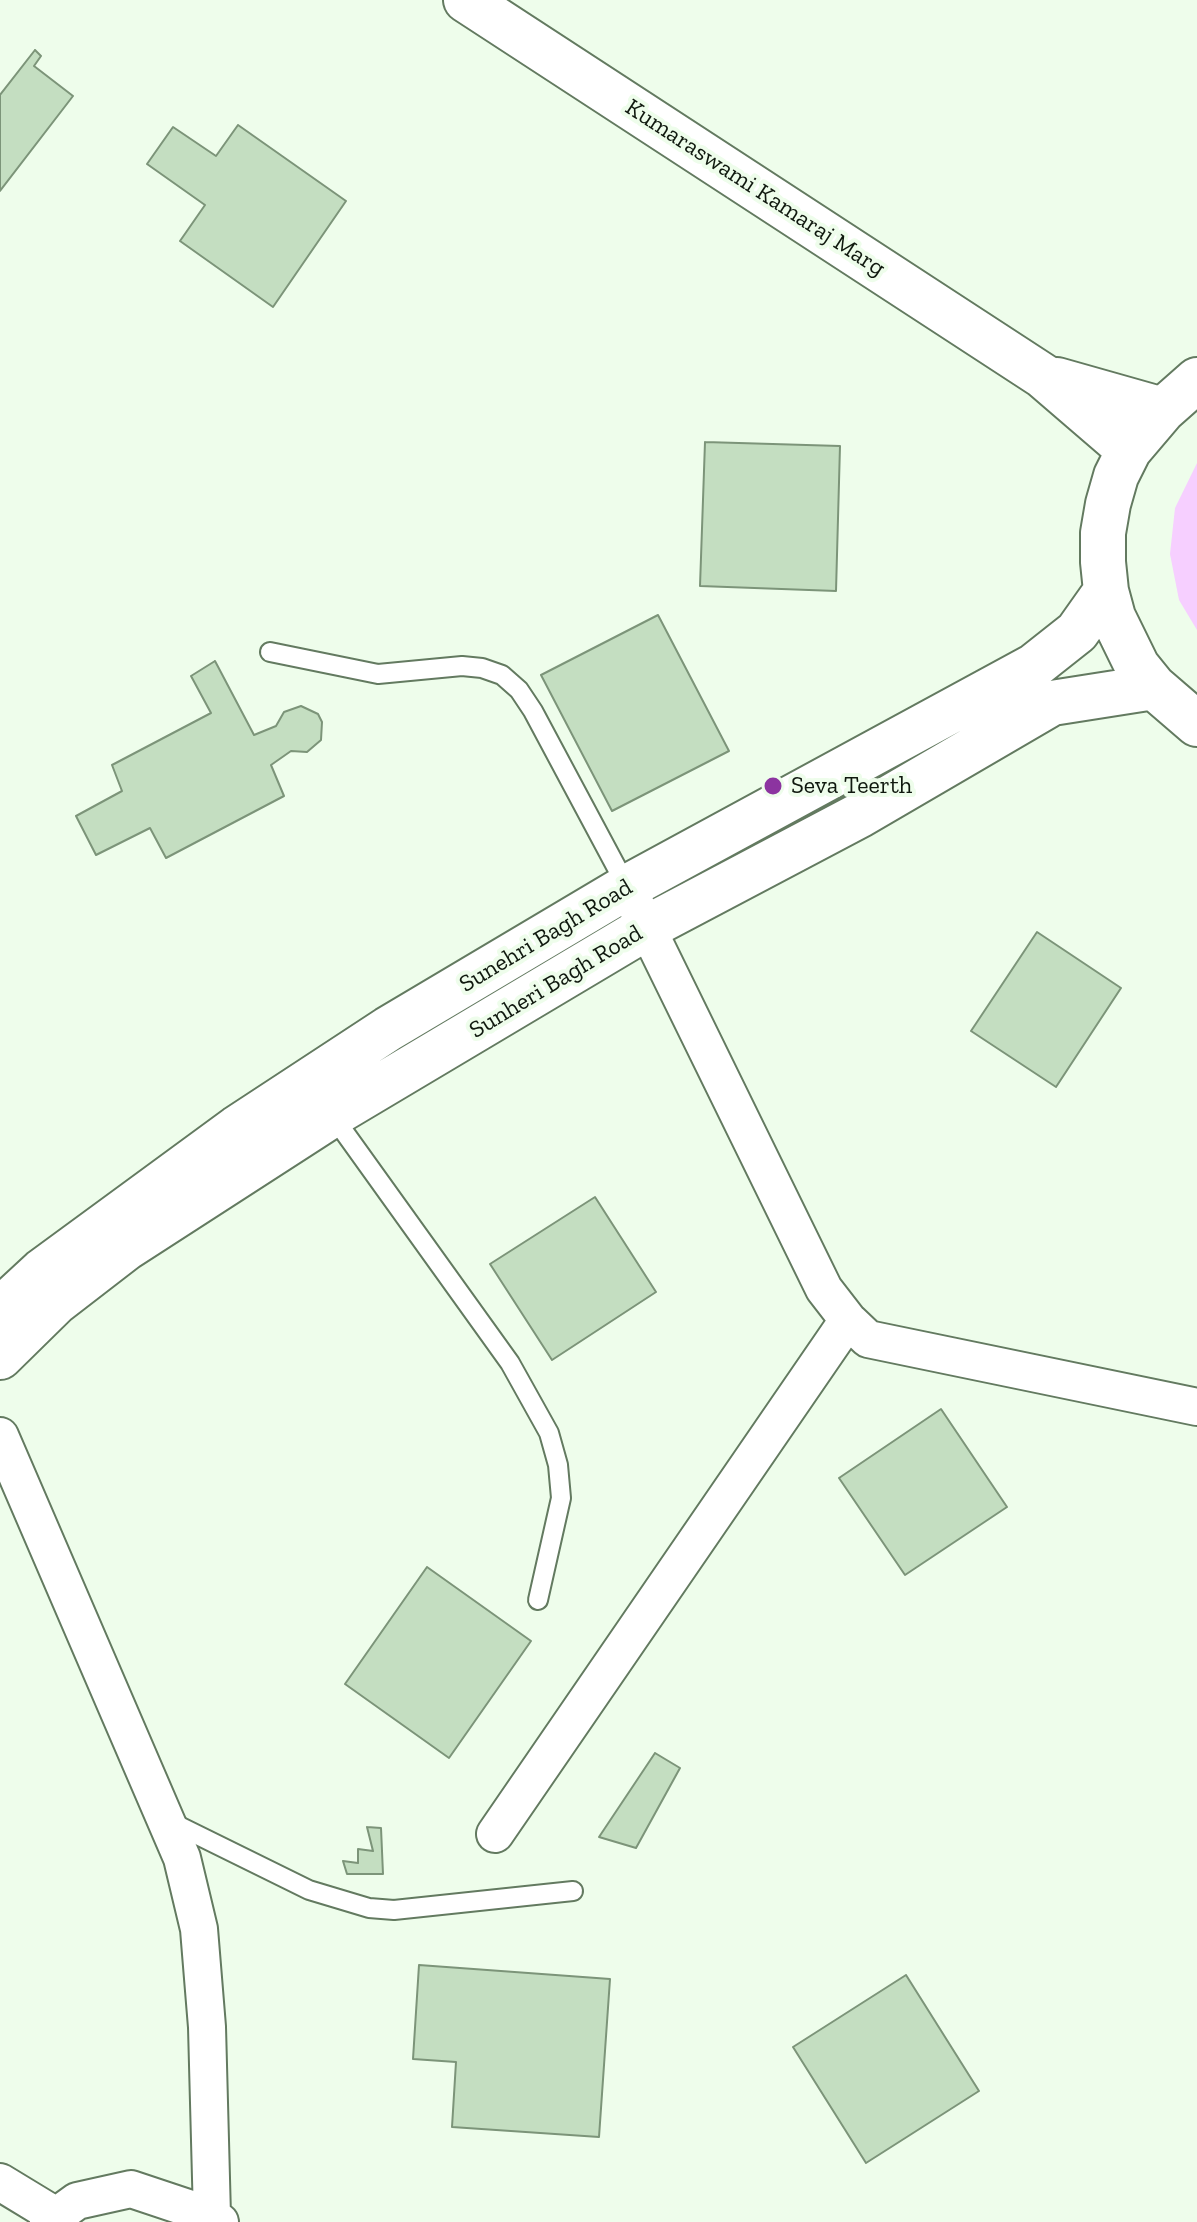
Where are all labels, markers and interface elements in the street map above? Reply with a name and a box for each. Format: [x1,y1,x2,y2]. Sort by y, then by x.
street label: Kumaraswami Kamaraj Marg [620,93,890,283]
place label: Seva Teerth [791,772,912,800]
marker: Seva Teerth [762,775,784,797]
street label: Sunehri Bagh Road [454,873,638,999]
street label: Sunheri Bagh Road [464,919,648,1045]

